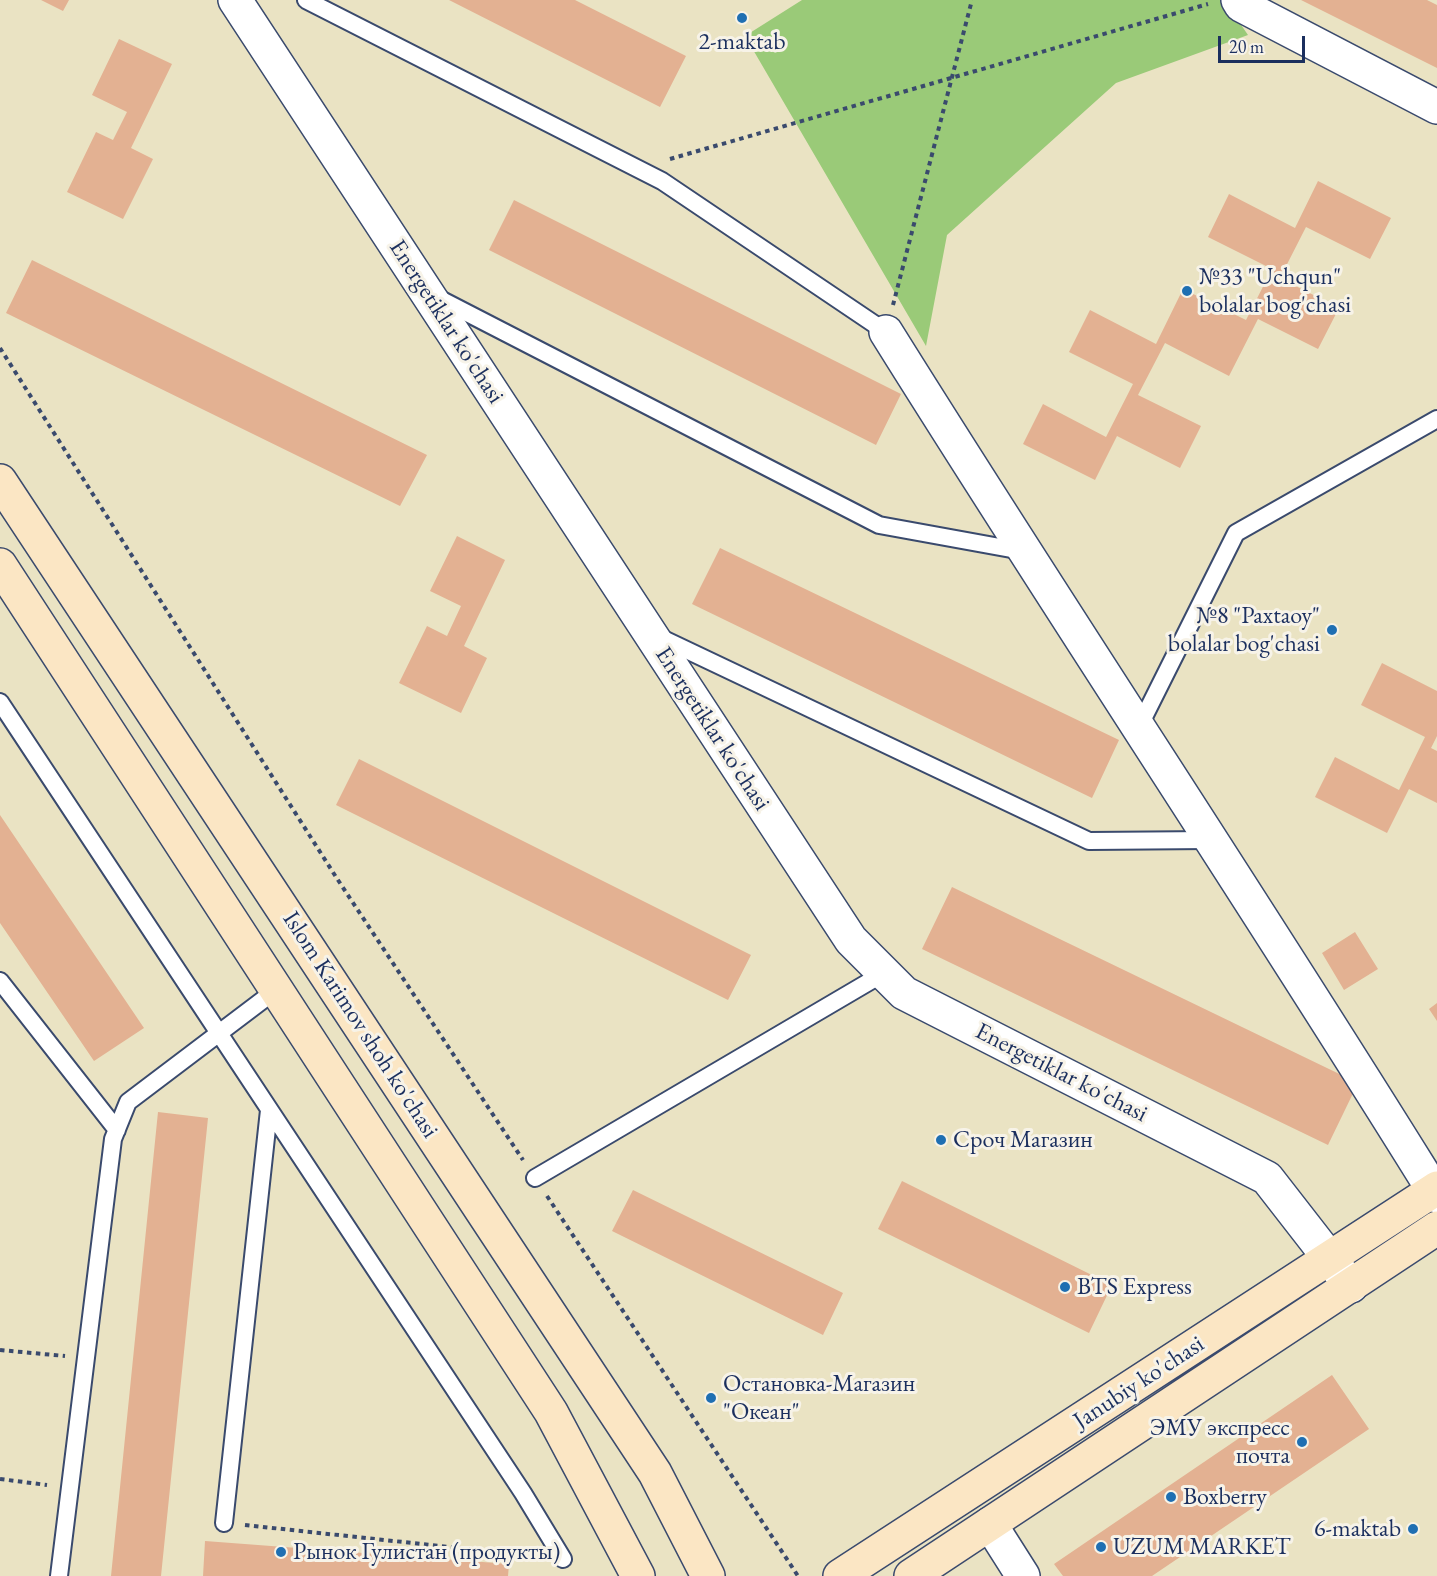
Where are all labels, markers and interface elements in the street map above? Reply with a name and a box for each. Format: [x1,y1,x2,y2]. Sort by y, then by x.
marker: 2-maktab [735,11,749,25]
scale bar [1221,24,1308,62]
place label: 2-maktab [698,28,786,56]
text: 20 m [1229,35,1264,58]
street label: Energetiklar ko'chasi [382,235,510,409]
place label: №33 "Uchqun" bolalar bog'chasi [1199,263,1351,319]
marker: №33 "Uchqun" bolalar bog'chasi [1180,284,1194,298]
place label: №8 "Paxtaoy" bolalar bog'chasi [1168,602,1320,658]
marker: №8 "Paxtaoy" bolalar bog'chasi [1325,623,1339,637]
street label: Energetiklar ko'chasi [648,642,776,816]
street label: Islom Karimov shoh ko'chasi [276,906,444,1144]
street label: Energetiklar ko'chasi [970,1017,1152,1129]
place label: Сроч Магазин [953,1126,1093,1154]
marker: Сроч Магазин [934,1133,948,1147]
place label: BTS Express [1077,1273,1192,1301]
marker: BTS Express [1058,1280,1072,1294]
street label: Janubiy ko'chasi [1068,1330,1210,1436]
place label: Остановка-Магазин "Океан" [723,1370,915,1426]
marker: Остановка-Магазин "Океан" [704,1391,718,1405]
place label: ЭМУ экспресс почта [1150,1414,1290,1470]
marker: ЭМУ экспресс почта [1295,1435,1309,1449]
place label: Boxberry [1183,1483,1267,1511]
marker: Boxberry [1164,1490,1178,1504]
place label: 6-maktab [1314,1515,1401,1543]
marker: 6-maktab [1406,1522,1420,1536]
place label: UZUM MARKET [1113,1533,1291,1561]
place label: Рынок Гулистан (продукты) [293,1538,560,1566]
marker: UZUM MARKET [1094,1540,1108,1554]
marker: Рынок Гулистан (продукты) [274,1545,288,1559]

